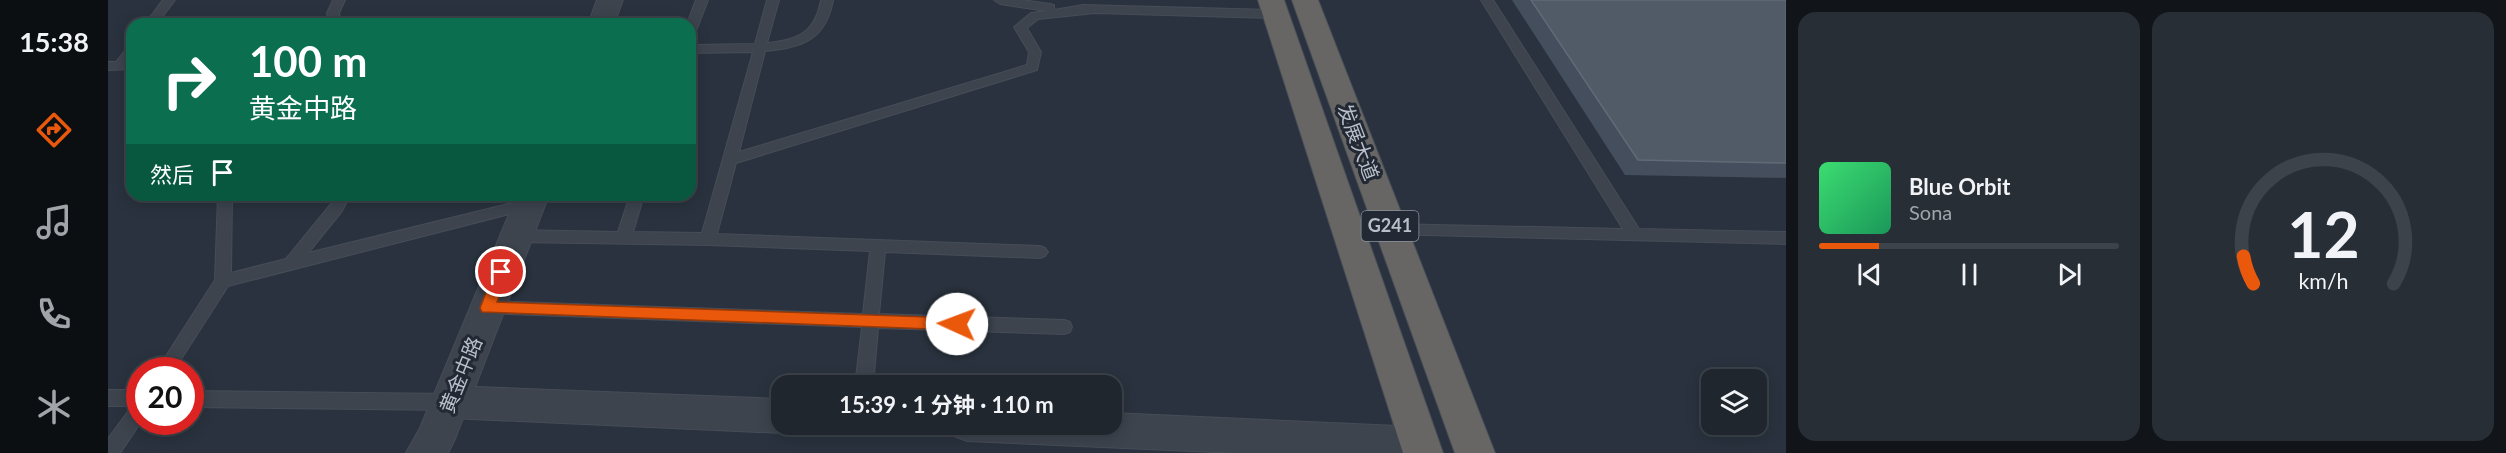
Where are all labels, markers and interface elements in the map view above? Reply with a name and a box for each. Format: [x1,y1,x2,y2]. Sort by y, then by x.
text: 15:38 [19,25,89,58]
text: 100 m [249,36,367,86]
icon: right [150,42,228,120]
text: 黄金中路 [249,91,357,124]
street label: 发展大道 [1333,100,1384,183]
icon: directions [33,109,75,151]
icon: arrive [206,156,239,189]
text: 然后 [150,161,194,188]
text: Blue Orbit [1909,173,2010,200]
text: 12 [2287,196,2359,271]
text: Sona [1909,200,1952,224]
icon: music [33,201,75,243]
road number: G241 [1362,211,1418,241]
pin [475,246,526,297]
icon: arrive [484,255,517,288]
icon: previous [1853,258,1886,291]
icon: pause [1953,258,1986,291]
icon: next [2053,258,2086,291]
text: km/h [2298,268,2348,294]
position arrow [925,292,989,356]
icon: phone [33,293,75,335]
street label: 黄金中路 [434,333,486,416]
speed limit sign: 20 [126,357,204,435]
map controls [1701,369,1767,435]
button: layers [1701,369,1767,435]
icon: climate [33,386,75,428]
text: 15:39 · 1 分钟 · 110 m [839,391,1054,418]

